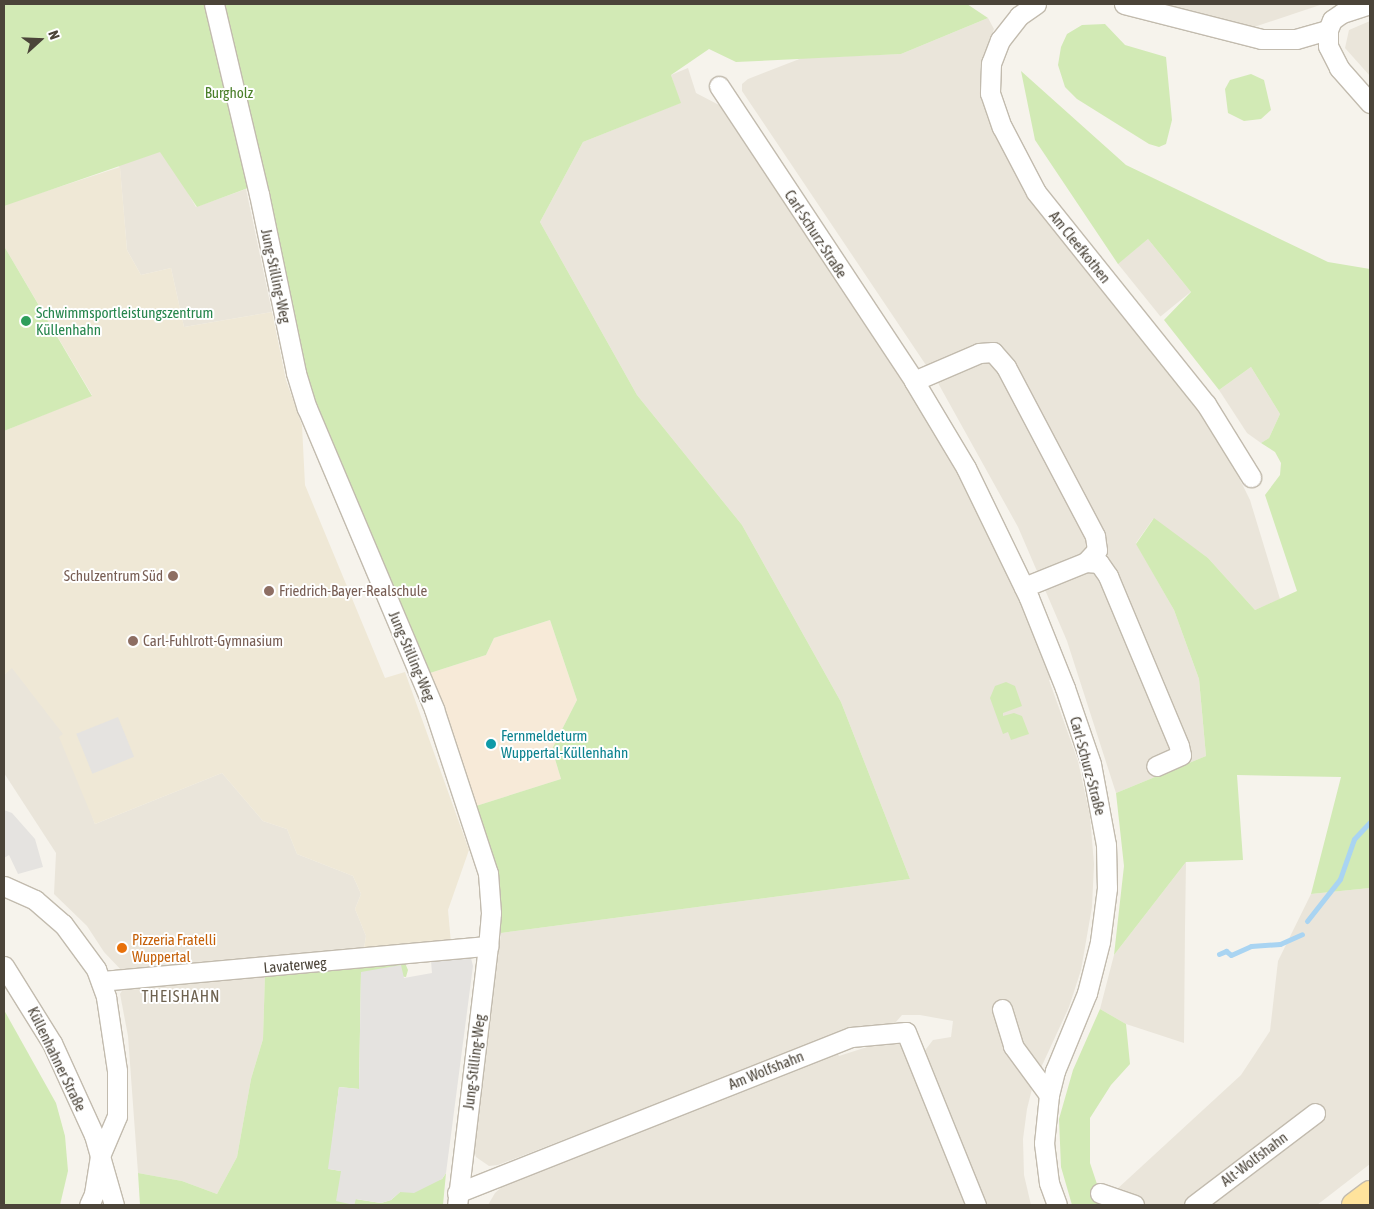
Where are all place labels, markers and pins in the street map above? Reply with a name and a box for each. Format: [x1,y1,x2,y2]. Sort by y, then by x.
place label: Schwimmsportleistungszentrum Küllenhahn [36,303,213,338]
marker: Schwimmsportleistungszentrum Küllenhahn [20,315,32,327]
place label: Schulzentrum Süd [64,567,163,585]
marker: Schulzentrum Süd [167,570,179,582]
place label: Friedrich-Bayer-Realschule [279,582,427,600]
marker: Friedrich-Bayer-Realschule [263,585,275,597]
place label: Carl-Fuhlrott-Gymnasium [143,632,283,650]
marker: Carl-Fuhlrott-Gymnasium [127,635,139,647]
place label: Fernmeldeturm Wuppertal-Küllenhahn [501,726,628,761]
marker: Fernmeldeturm Wuppertal-Küllenhahn [485,738,497,750]
place label: Pizzeria Fratelli Wuppertal [132,930,216,965]
marker: Pizzeria Fratelli Wuppertal [116,942,128,954]

